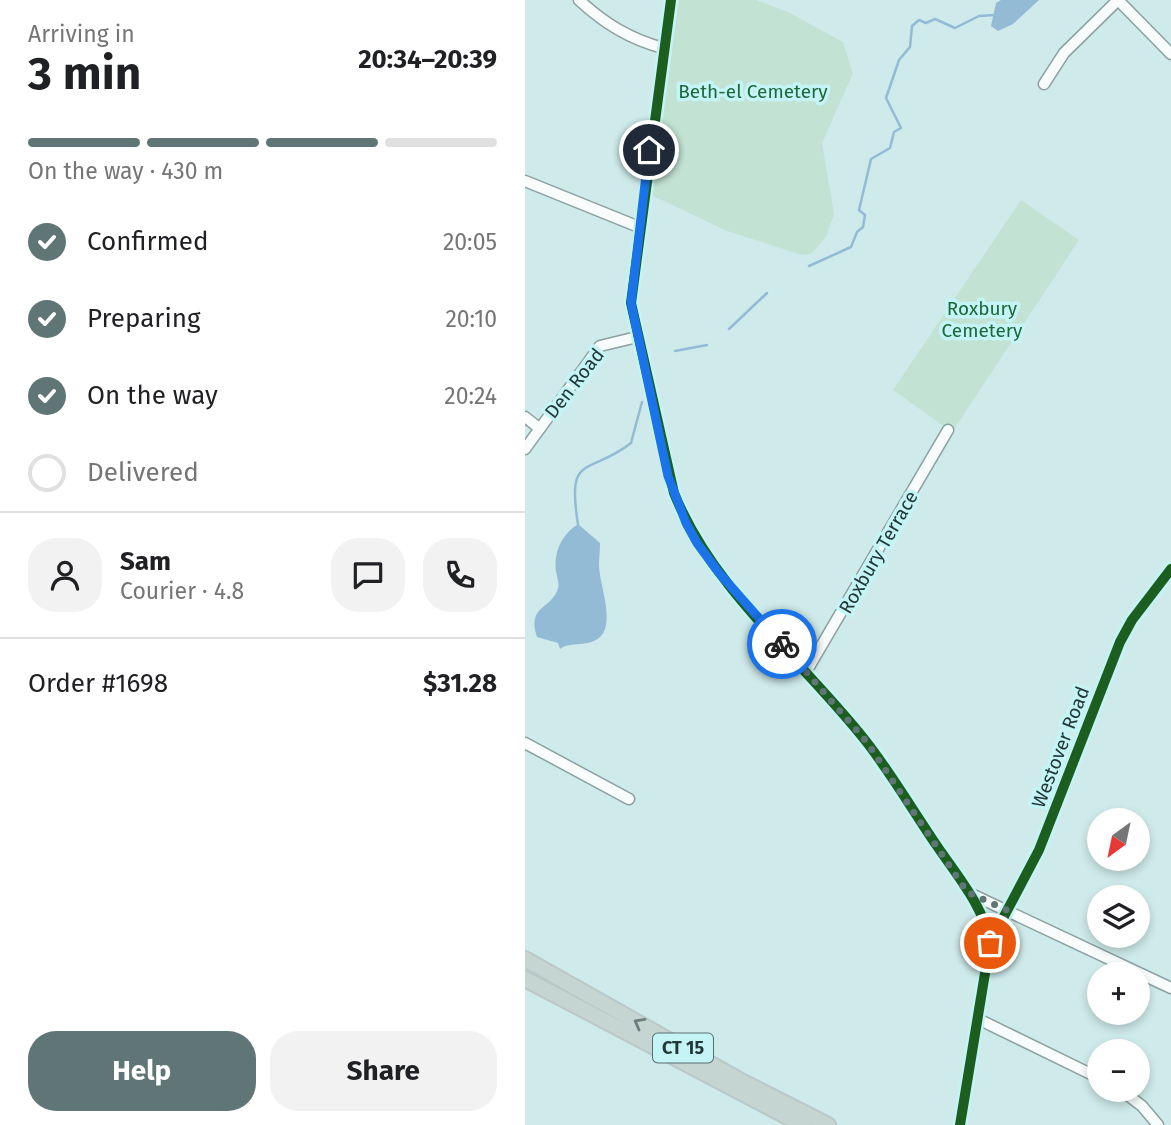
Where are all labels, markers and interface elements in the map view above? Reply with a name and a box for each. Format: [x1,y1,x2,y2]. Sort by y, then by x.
text: Arriving in [28,20,135,48]
text: 20:34–20:39 [358,44,497,75]
text: 3 min [28,46,141,101]
park label: Beth-el Cemetery [678,80,828,103]
pin [619,120,679,180]
icon: home [630,131,668,169]
text: On the way · 430 m [28,157,223,185]
icon: check [28,223,66,261]
text: Confirmed [87,226,208,257]
text: 20:05 [443,228,497,256]
park label: Roxbury Cemetery [942,297,1023,342]
icon: check [28,300,66,338]
text: Preparing [87,303,200,334]
text: 20:10 [445,305,497,333]
street label: Den Road [540,344,609,423]
icon: check [28,377,66,415]
text: On the way [87,380,218,411]
text: 20:24 [444,382,497,410]
text: Delivered [87,457,199,488]
street label: Roxbury Terrace [834,487,923,618]
button: person [28,538,102,612]
button: chat [331,538,405,612]
button: phone [423,538,497,612]
text: Sam [120,546,171,577]
text: Courier · 4.8 [120,577,244,605]
courier [747,609,817,679]
icon: bike [763,625,801,663]
text: Order #1698 [28,668,168,699]
text: $31.28 [423,668,497,699]
street label: Westover Road [1027,683,1094,811]
north arrow [1087,808,1150,872]
map controls [1087,808,1150,1102]
button: layers [1087,885,1150,948]
pin [960,913,1020,973]
icon: bag [971,924,1009,962]
button: + [1087,962,1150,1025]
one-way arrow [634,1018,646,1031]
button: Help [28,1031,256,1111]
button: Share [270,1031,497,1111]
road number: CT 15 [653,1034,713,1063]
button: − [1087,1039,1150,1102]

